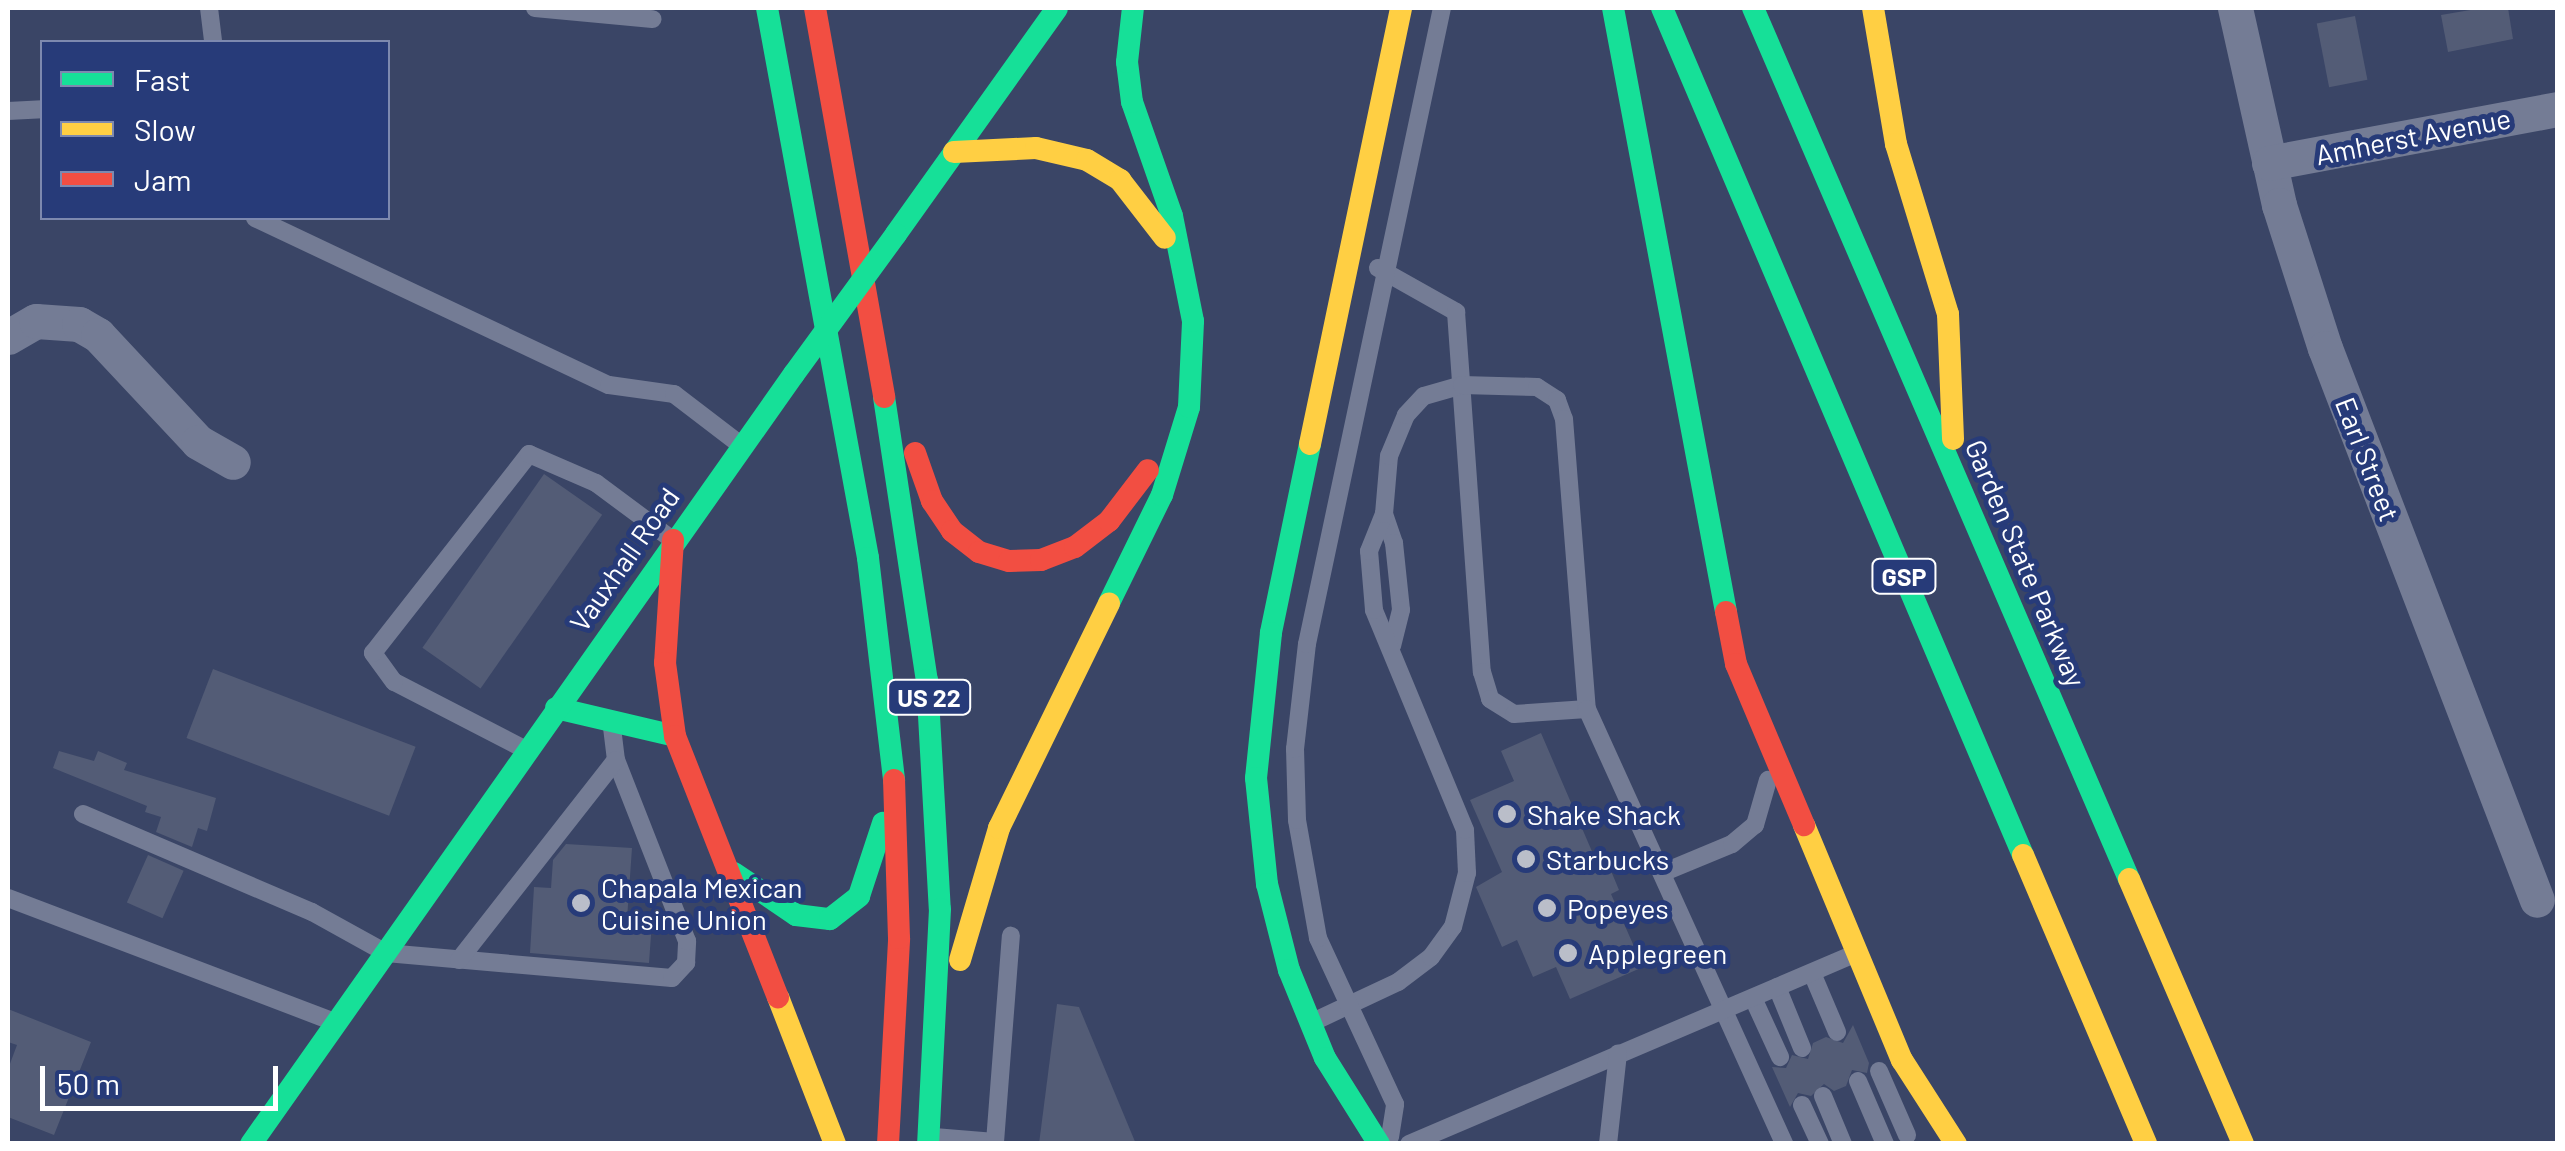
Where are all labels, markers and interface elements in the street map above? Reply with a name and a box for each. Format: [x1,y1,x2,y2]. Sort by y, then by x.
legend [40,40,390,220]
text: Fast [134,61,191,97]
street label: Amherst Avenue [2312,101,2514,171]
text: Slow [134,111,196,147]
text: Jam [134,161,191,197]
street label: Earl Street [2329,392,2407,526]
street label: Garden State Parkway [1959,434,2093,692]
street label: Vauxhall Road [562,481,686,637]
road number: GSP [1869,556,1939,596]
road number: US 22 [886,677,972,717]
place label: Shake Shack [1527,797,1681,831]
marker: Shake Shack [1496,803,1518,825]
place label: Starbucks [1546,842,1669,876]
marker: Starbucks [1515,848,1537,870]
place label: Chapala Mexican Cuisine Union [601,870,803,936]
place label: Popeyes [1567,891,1669,925]
marker: Chapala Mexican Cuisine Union [570,892,592,914]
marker: Popeyes [1536,897,1558,919]
place label: Applegreen [1588,936,1727,970]
marker: Applegreen [1557,942,1579,964]
scale bar [45,1046,282,1108]
text: 50 m [57,1065,120,1101]

